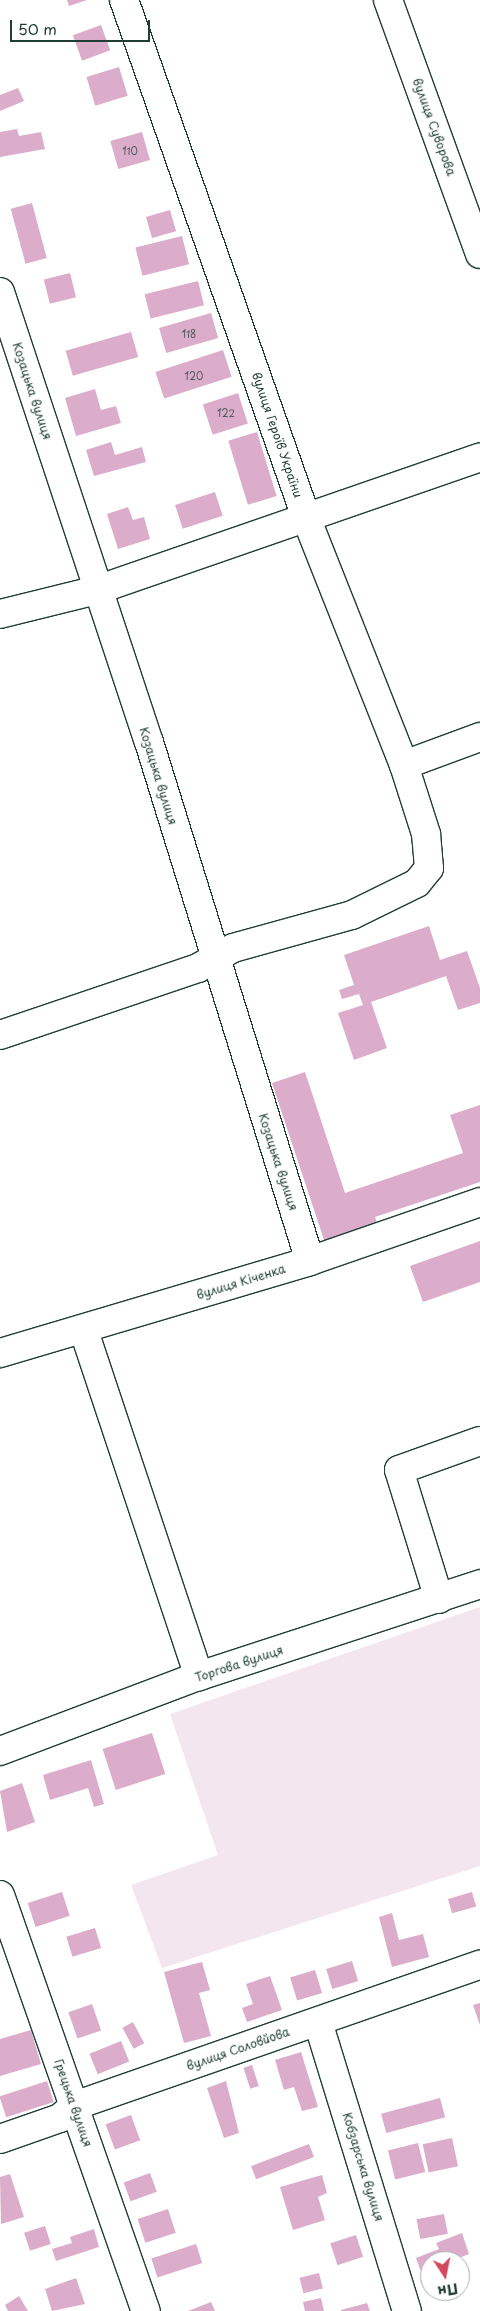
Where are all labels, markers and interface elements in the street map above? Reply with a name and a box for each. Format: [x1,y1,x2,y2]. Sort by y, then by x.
scale bar [12,10,152,42]
text: 50 m [18,17,57,40]
street label: вулиця Суворова [410,76,458,178]
house number: 110 [122,145,138,157]
house number: 118 [182,328,196,340]
street label: Козацька вулиця [9,340,55,442]
house number: 120 [185,370,203,382]
street label: вулиця Героїв України [249,370,305,500]
house number: 122 [217,407,235,419]
street label: Козацька вулиця [136,725,180,827]
street label: Козацька вулиця [255,1111,301,1213]
street label: вулиця Кіченка [194,1262,288,1302]
street label: Торгова вулиця [193,1643,285,1685]
street label: вулиця Соловйова [184,2024,292,2074]
street label: Грецька вулиця [51,2057,95,2149]
street label: Кобзарська вулиця [340,2111,386,2223]
north arrow [420,2251,470,2301]
text: Пн [436,2278,460,2302]

